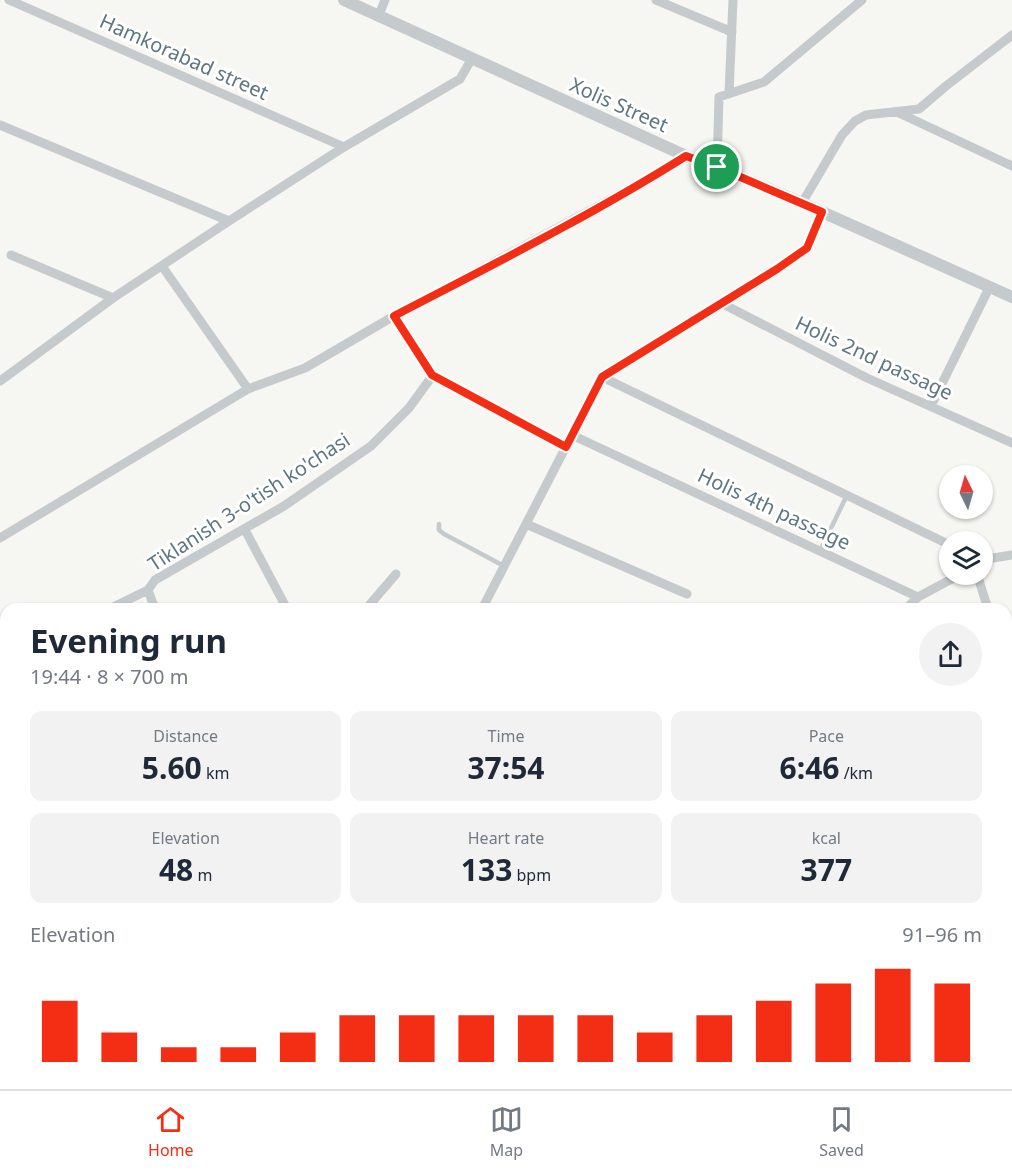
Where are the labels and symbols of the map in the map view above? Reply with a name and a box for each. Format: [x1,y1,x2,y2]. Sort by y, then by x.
street label: Hamkorabad street [96,7,273,106]
street label: Xolis Street [566,71,673,138]
pin [691,141,742,192]
street label: Holis 2nd passage [791,309,957,406]
street label: Tiklanish 3-o'tish ko'chasi [143,426,355,577]
street label: Holis 4th passage [693,461,855,556]
north arrow [939,465,993,519]

